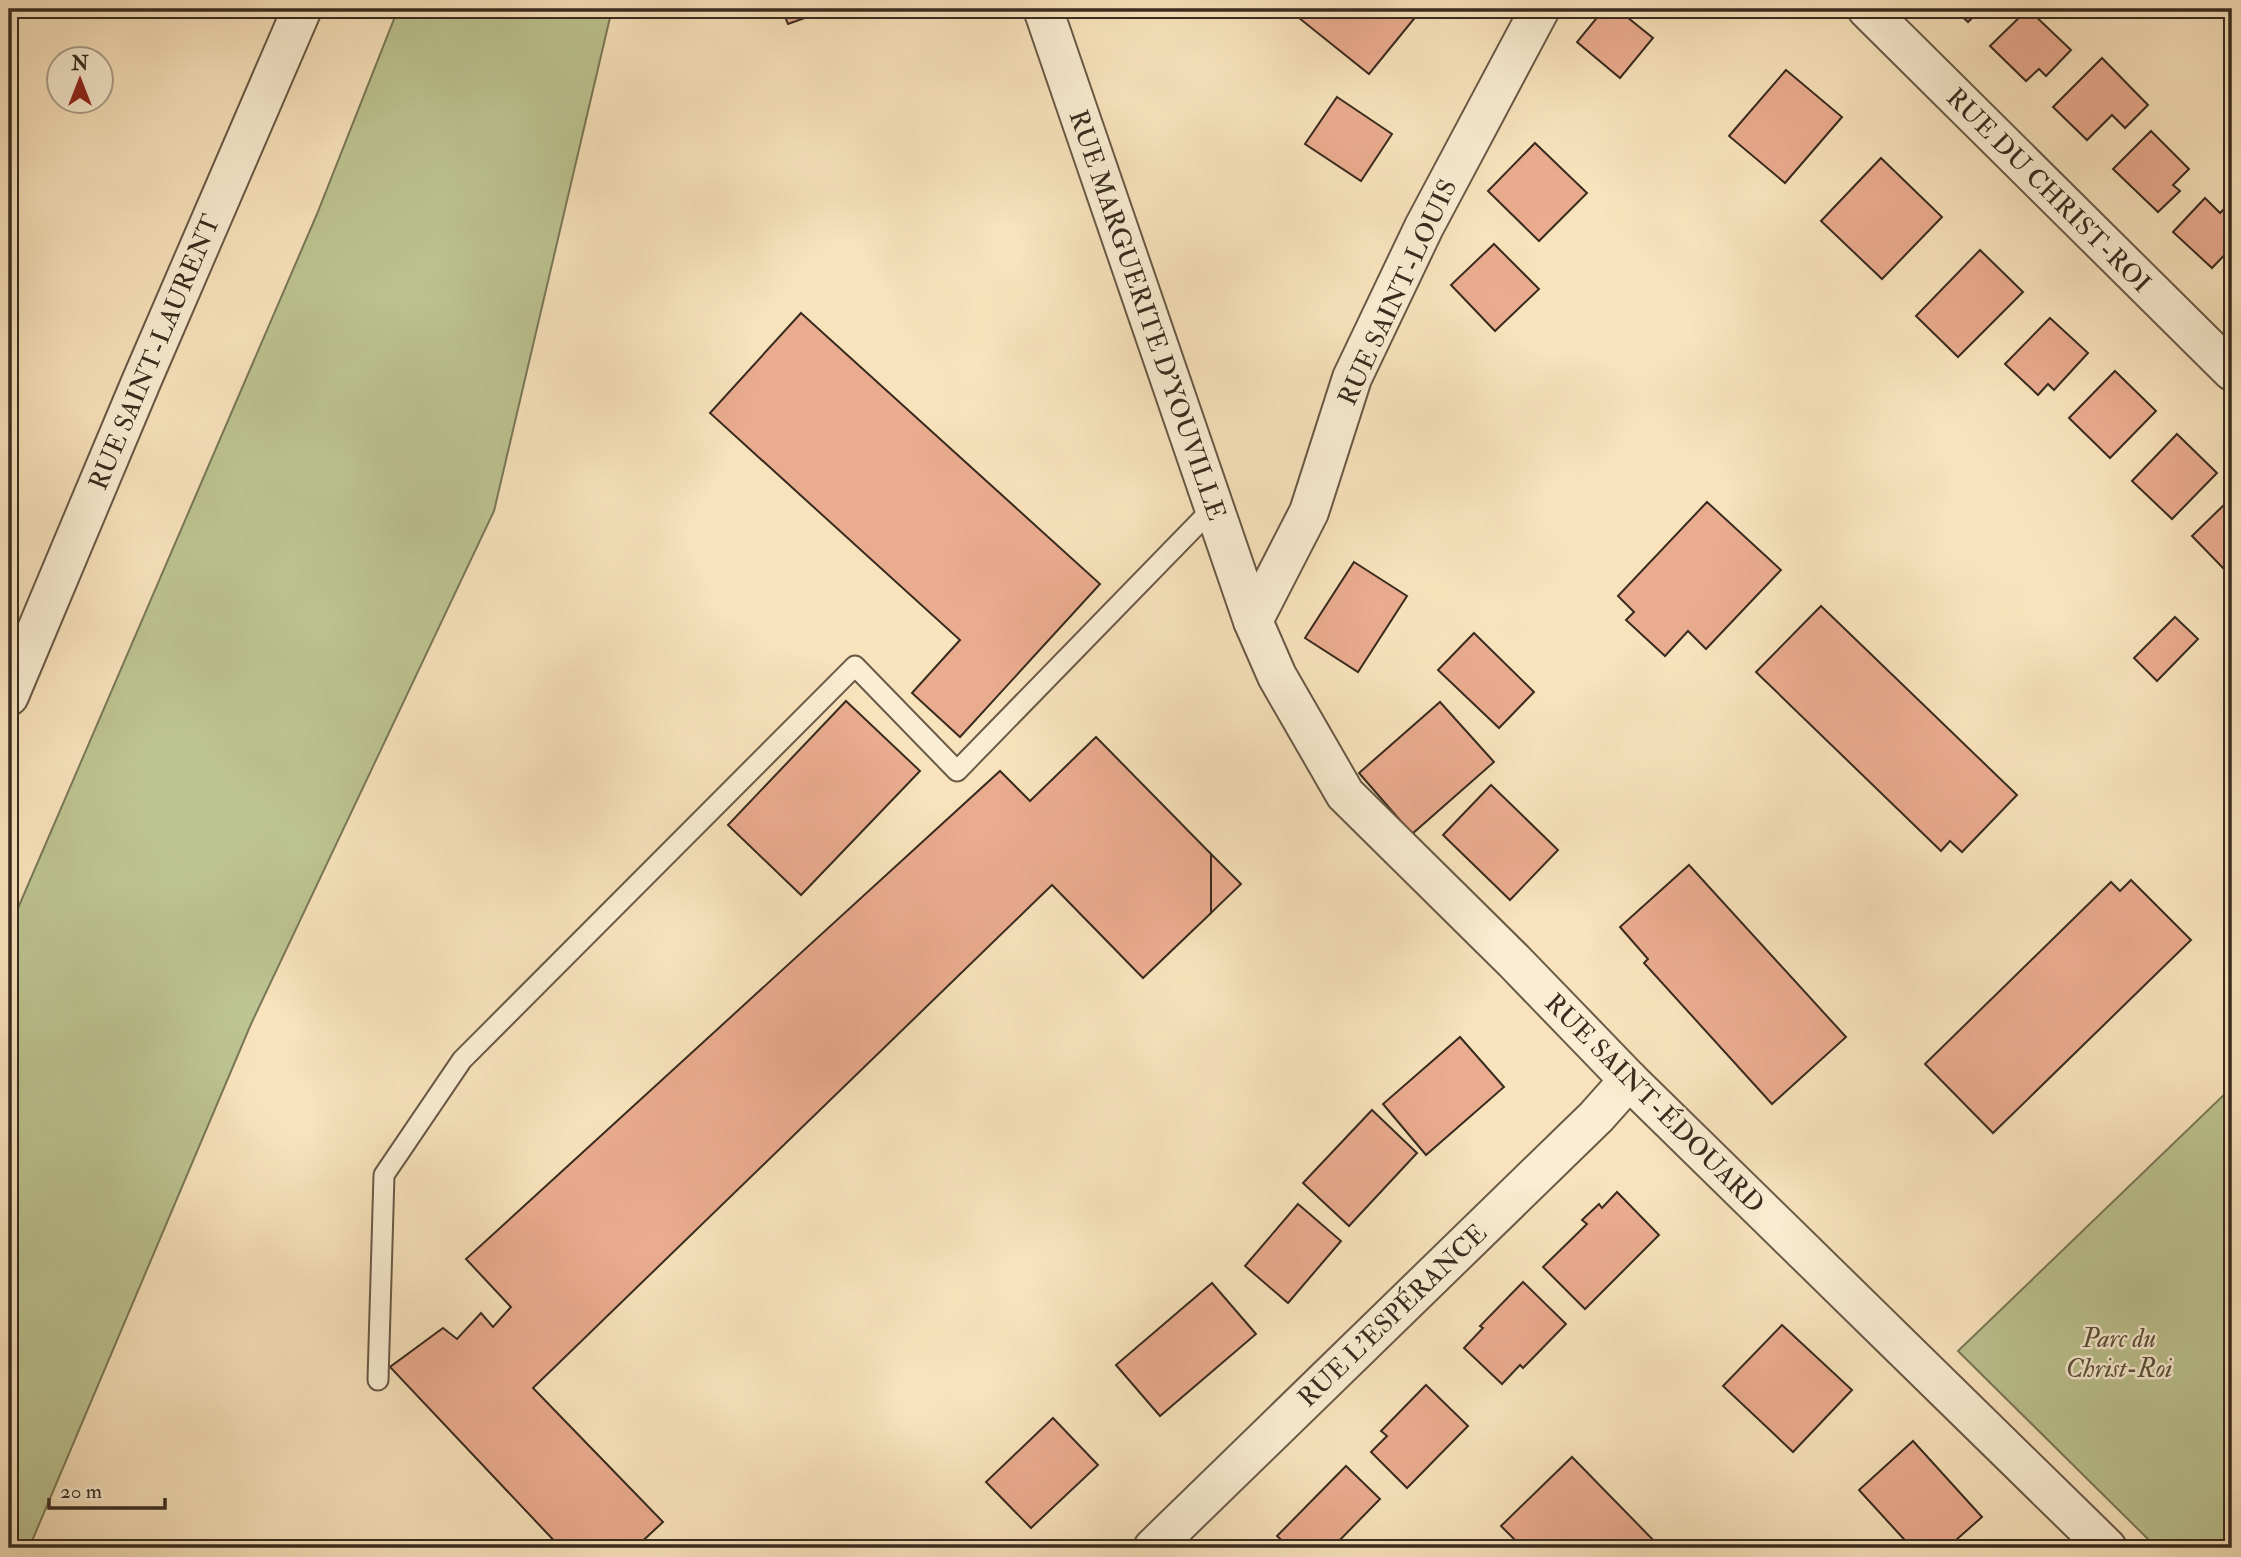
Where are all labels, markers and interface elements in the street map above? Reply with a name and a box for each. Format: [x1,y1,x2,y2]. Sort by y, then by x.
north arrow [46,46,116,116]
text: N [70,52,89,76]
street label: RUE DU CHRIST-ROI [1939,82,2157,300]
street label: RUE MARGUERITE D'YOUVILLE [1062,106,1232,525]
street label: RUE SAINT-LOUIS [1331,174,1464,411]
street label: RUE SAINT-LAURENT [82,210,228,495]
street label: RUE SAINT-ÉDOUARD [1538,986,1772,1220]
street label: RUE L'ESPÉRANCE [1290,1216,1494,1414]
park label: Parc du Christ-Roi [2066,1323,2172,1385]
scale bar [49,1466,164,1510]
text: 20 m [60,1478,102,1505]

